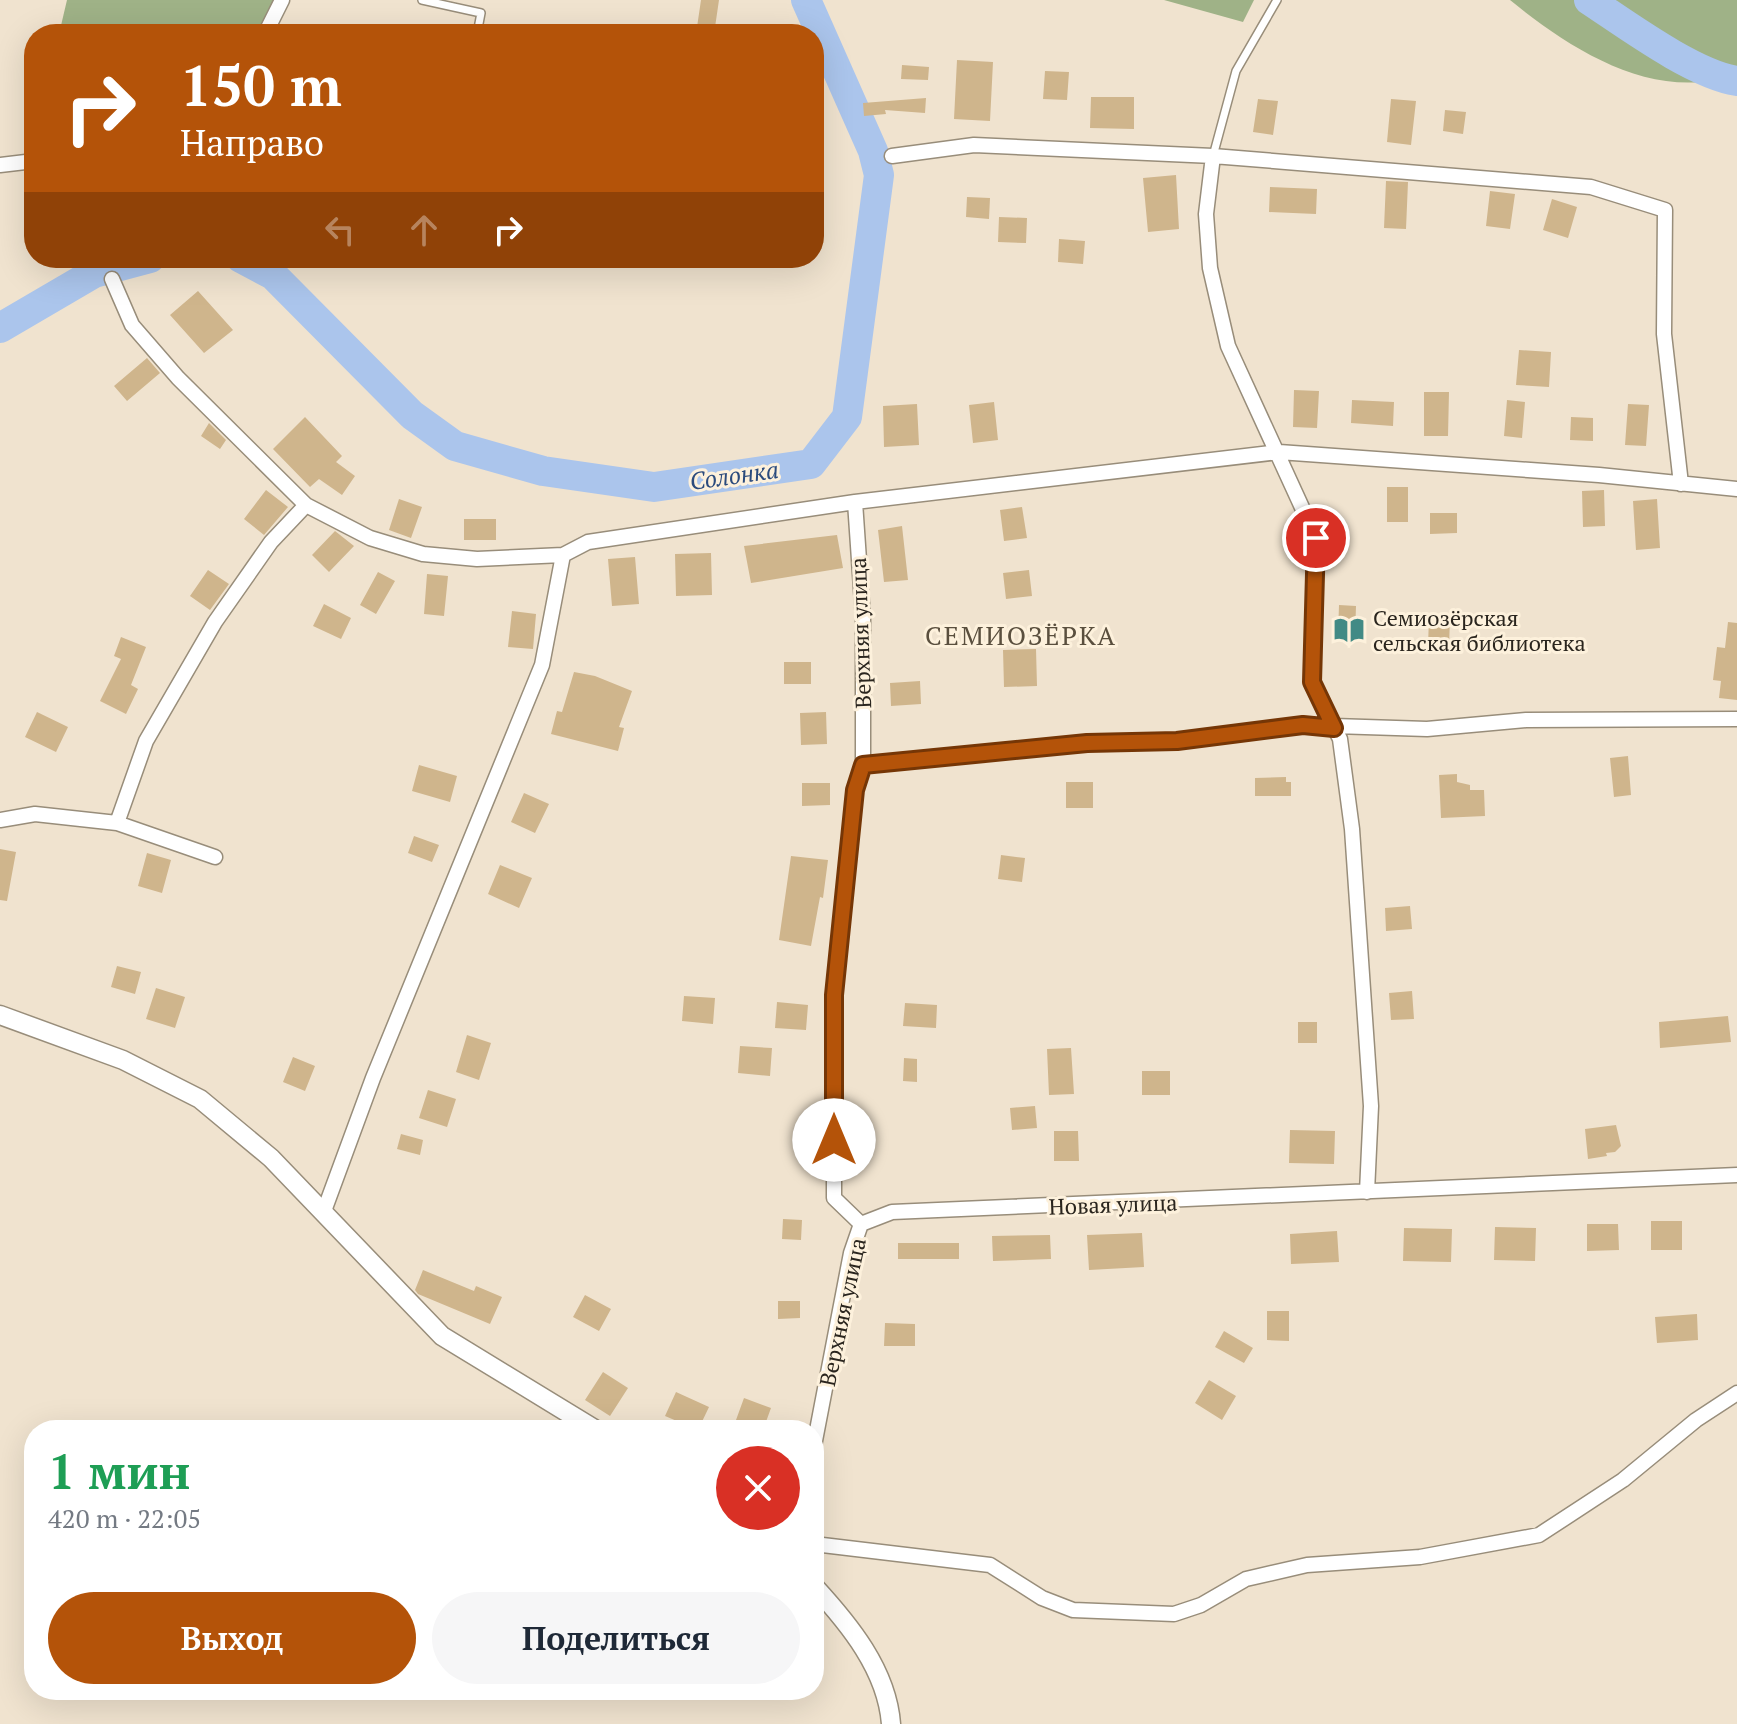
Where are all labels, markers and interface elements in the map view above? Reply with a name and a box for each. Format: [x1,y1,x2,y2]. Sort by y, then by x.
text: 150 m [180,48,342,122]
icon: right [48,56,152,160]
text: Направо [180,119,324,166]
icon: left [318,208,362,252]
icon: ahead [402,208,446,252]
icon: right [486,208,530,252]
water label: Солонка [688,453,780,497]
pin [1282,504,1350,572]
icon: arrive [1294,516,1338,560]
street label: Верхняя улица [843,557,877,709]
place label: Семиозёрская сельская библиотека [1373,603,1586,657]
library icon: Семиозёрская сельская библиотека [1332,613,1366,647]
district label: СЕМИОЗЁРКА [925,618,1117,652]
position arrow [792,1098,876,1182]
street label: Новая улица [1048,1187,1178,1221]
street label: Верхняя улица [812,1235,872,1389]
text: 1 мин [48,1439,190,1503]
button: close [716,1446,800,1530]
text: 420 m · 22:05 [48,1501,201,1535]
button: Выход [48,1592,416,1684]
button: Поделиться [432,1592,800,1684]

